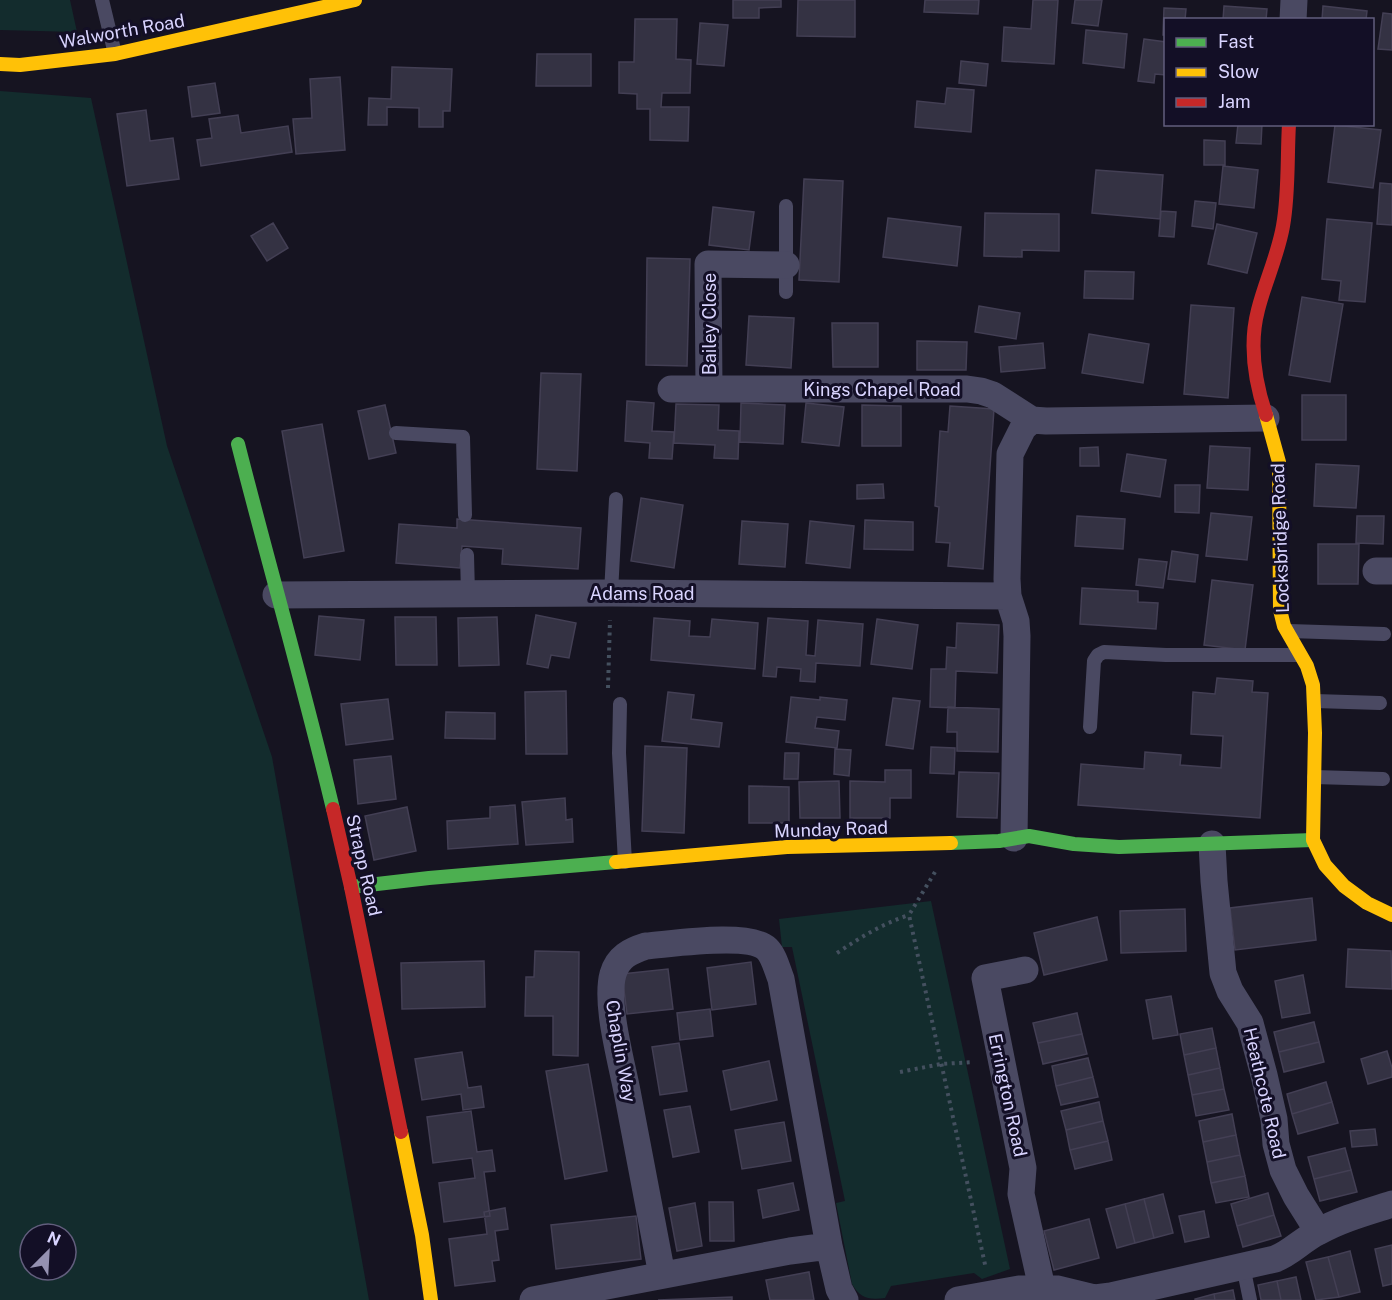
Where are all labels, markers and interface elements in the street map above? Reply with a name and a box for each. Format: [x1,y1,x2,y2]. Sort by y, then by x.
street label: Walworth Road [58,10,186,52]
legend [1164,18,1374,126]
text: Fast [1218,31,1254,52]
text: Slow [1218,61,1259,82]
text: Jam [1218,91,1251,112]
street label: Bailey Close [699,273,720,375]
street label: Kings Chapel Road [803,379,961,400]
street label: Locksbridge Road [1267,463,1293,613]
street label: Adams Road [590,583,694,604]
street label: Strapp Road [342,812,386,918]
street label: Munday Road [774,817,888,841]
street label: Chaplin Way [602,998,640,1104]
street label: Heathcote Road [1240,1025,1290,1161]
street label: Errington Road [985,1031,1031,1159]
north arrow [18,1222,78,1282]
text: N [44,1228,63,1250]

